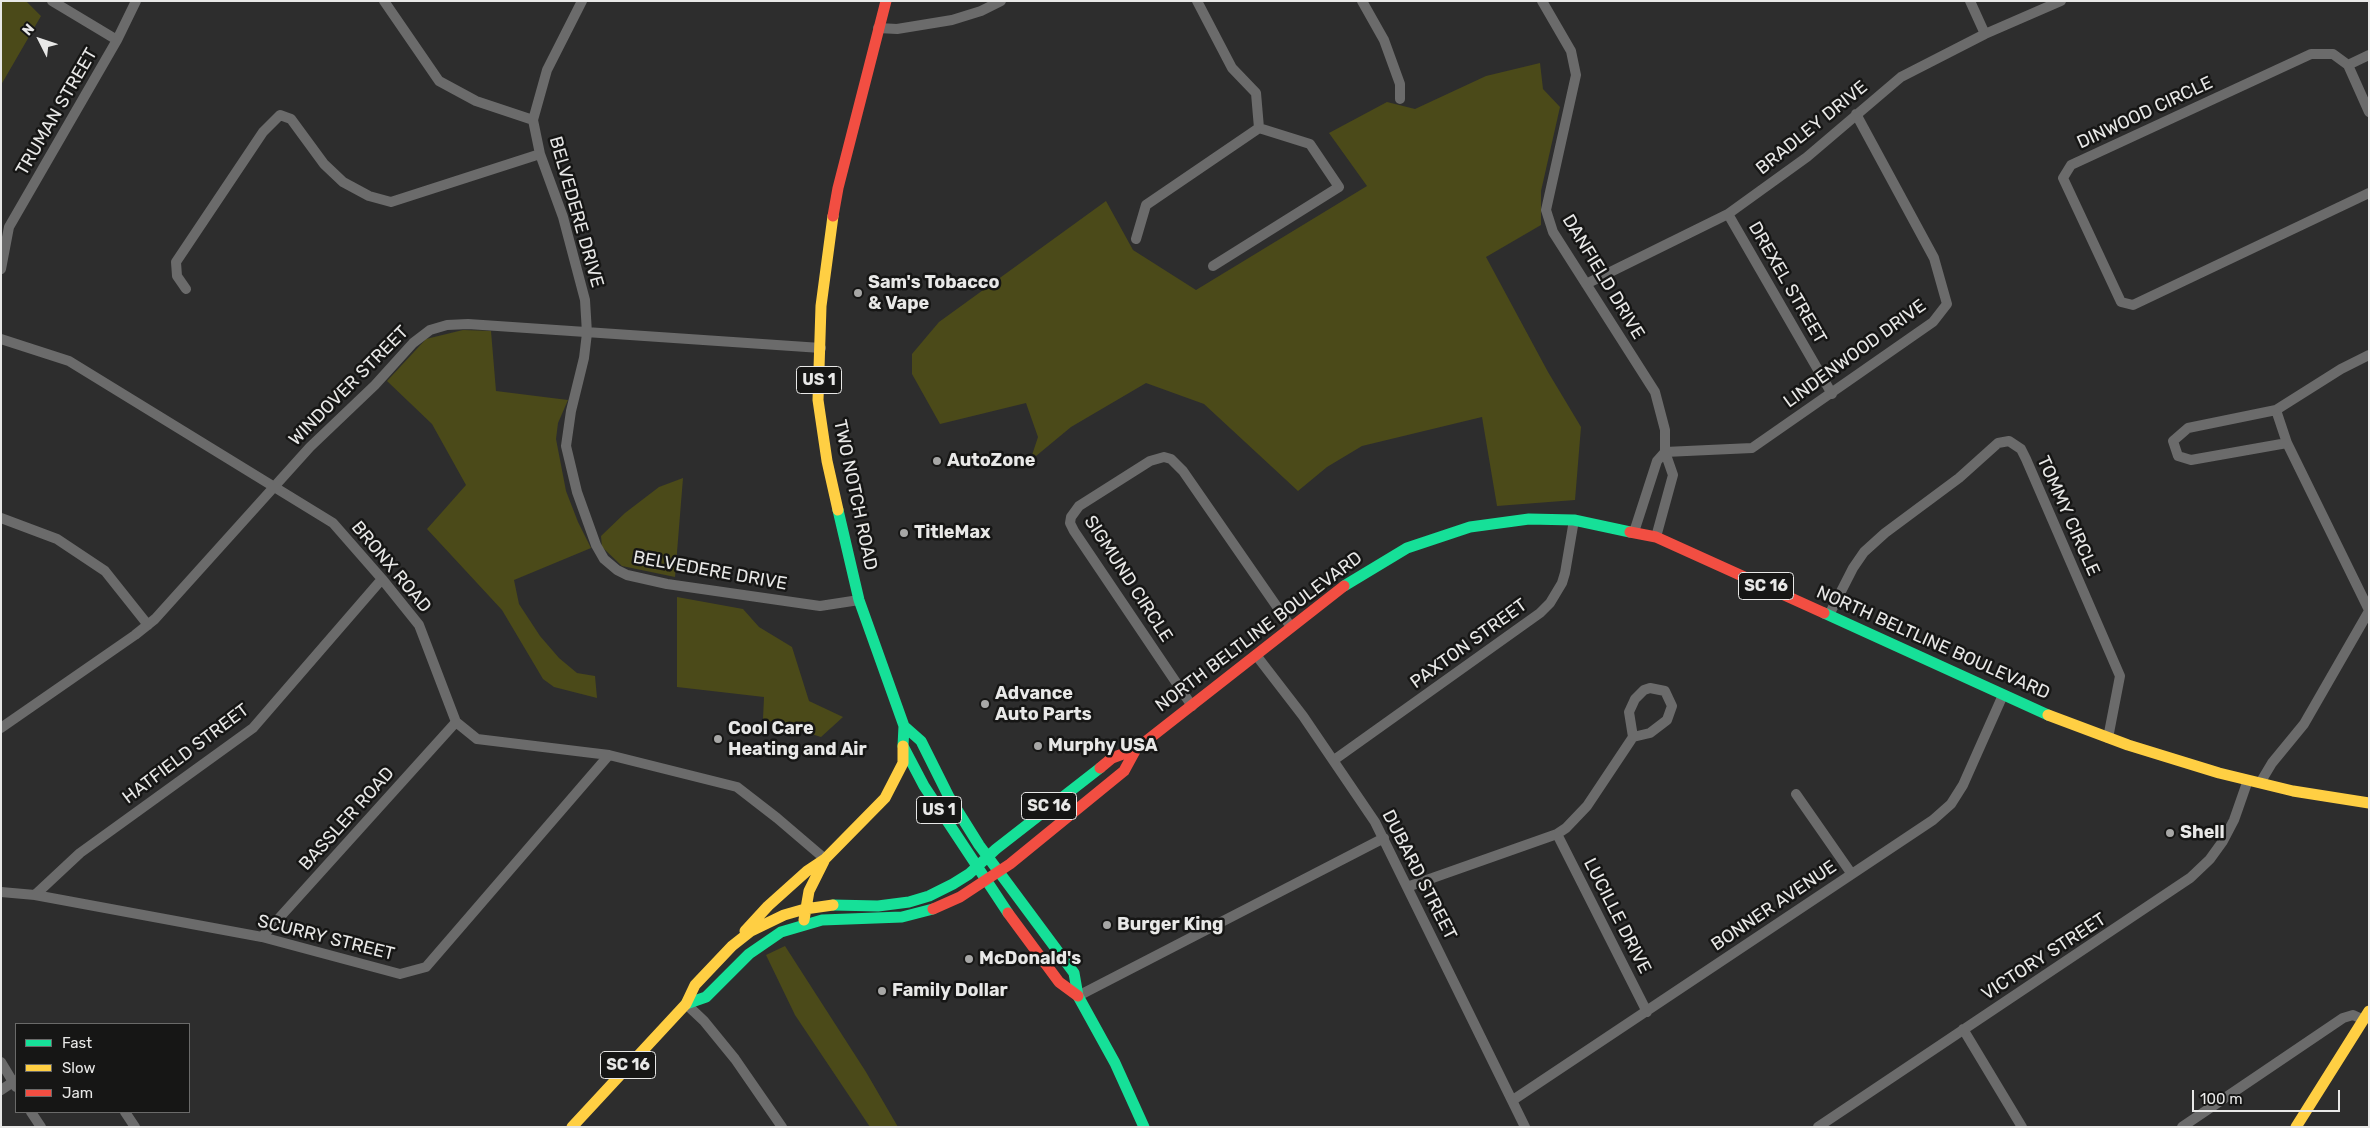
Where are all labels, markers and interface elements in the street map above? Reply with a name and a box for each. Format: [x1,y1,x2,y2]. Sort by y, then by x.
north arrow [15,15,65,65]
text: N [19,20,38,39]
street label: TRUMAN STREET [12,44,102,180]
street label: DINWOOD CIRCLE [2074,72,2216,154]
street label: BRADLEY DRIVE [1752,76,1872,180]
street label: BELVEDERE DRIVE [544,134,608,290]
street label: DANFIELD DRIVE [1557,211,1649,343]
street label: DREXEL STREET [1743,218,1831,348]
place label: Sam's Tobacco & Vape [868,272,999,314]
marker: Sam's Tobacco & Vape [852,287,864,299]
street label: LINDENWOOD DRIVE [1780,295,1930,413]
street label: WINDOVER STREET [285,322,413,450]
road number: US 1 [796,366,842,394]
street label: TWO NOTCH ROAD [829,418,881,572]
place label: AutoZone [947,450,1035,472]
street label: TOMMY CIRCLE [2032,453,2104,579]
marker: AutoZone [931,455,943,467]
street label: SIGMUND CIRCLE [1079,512,1177,646]
street label: BRONX ROAD [347,517,435,617]
place label: TitleMax [914,522,991,544]
marker: TitleMax [898,527,910,539]
street label: BELVEDERE DRIVE [631,547,789,595]
street label: NORTH BELTLINE BOULEVARD [1151,547,1367,717]
road number: SC 16 [1738,572,1794,600]
street label: NORTH BELTLINE BOULEVARD [1813,582,2053,704]
street label: PAXTON STREET [1406,594,1532,694]
place label: Advance Auto Parts [995,683,1092,726]
marker: Advance Auto Parts [979,698,991,710]
street label: HATFIELD STREET [118,699,254,809]
place label: Cool Care Heating and Air [728,718,867,761]
marker: Cool Care Heating and Air [712,733,724,745]
place label: Murphy USA [1048,735,1158,757]
marker: Murphy USA [1032,740,1044,752]
street label: BASSLER ROAD [295,763,399,875]
road number: SC 16 [1022,792,1076,819]
road number: US 1 [916,796,962,824]
street label: DUBARD STREET [1377,806,1461,944]
place label: Shell [2180,822,2225,844]
marker: Shell [2164,827,2176,839]
street label: LUCILLE DRIVE [1579,855,1655,977]
street label: BONNER AVENUE [1707,856,1841,956]
street label: VICTORY STREET [1978,909,2110,1005]
street label: SCURRY STREET [255,911,397,965]
place label: Burger King [1117,914,1223,936]
marker: Burger King [1101,919,1113,931]
place label: McDonald's [979,948,1081,970]
marker: McDonald's [963,953,975,965]
place label: Family Dollar [892,980,1008,1002]
marker: Family Dollar [876,985,888,997]
legend [15,1023,190,1113]
text: Fast [62,1034,92,1052]
road number: SC 16 [600,1052,656,1078]
text: Slow [62,1059,95,1077]
scale bar [2195,1080,2342,1112]
text: Jam [62,1084,93,1102]
text: 100 m [2200,1090,2242,1108]

